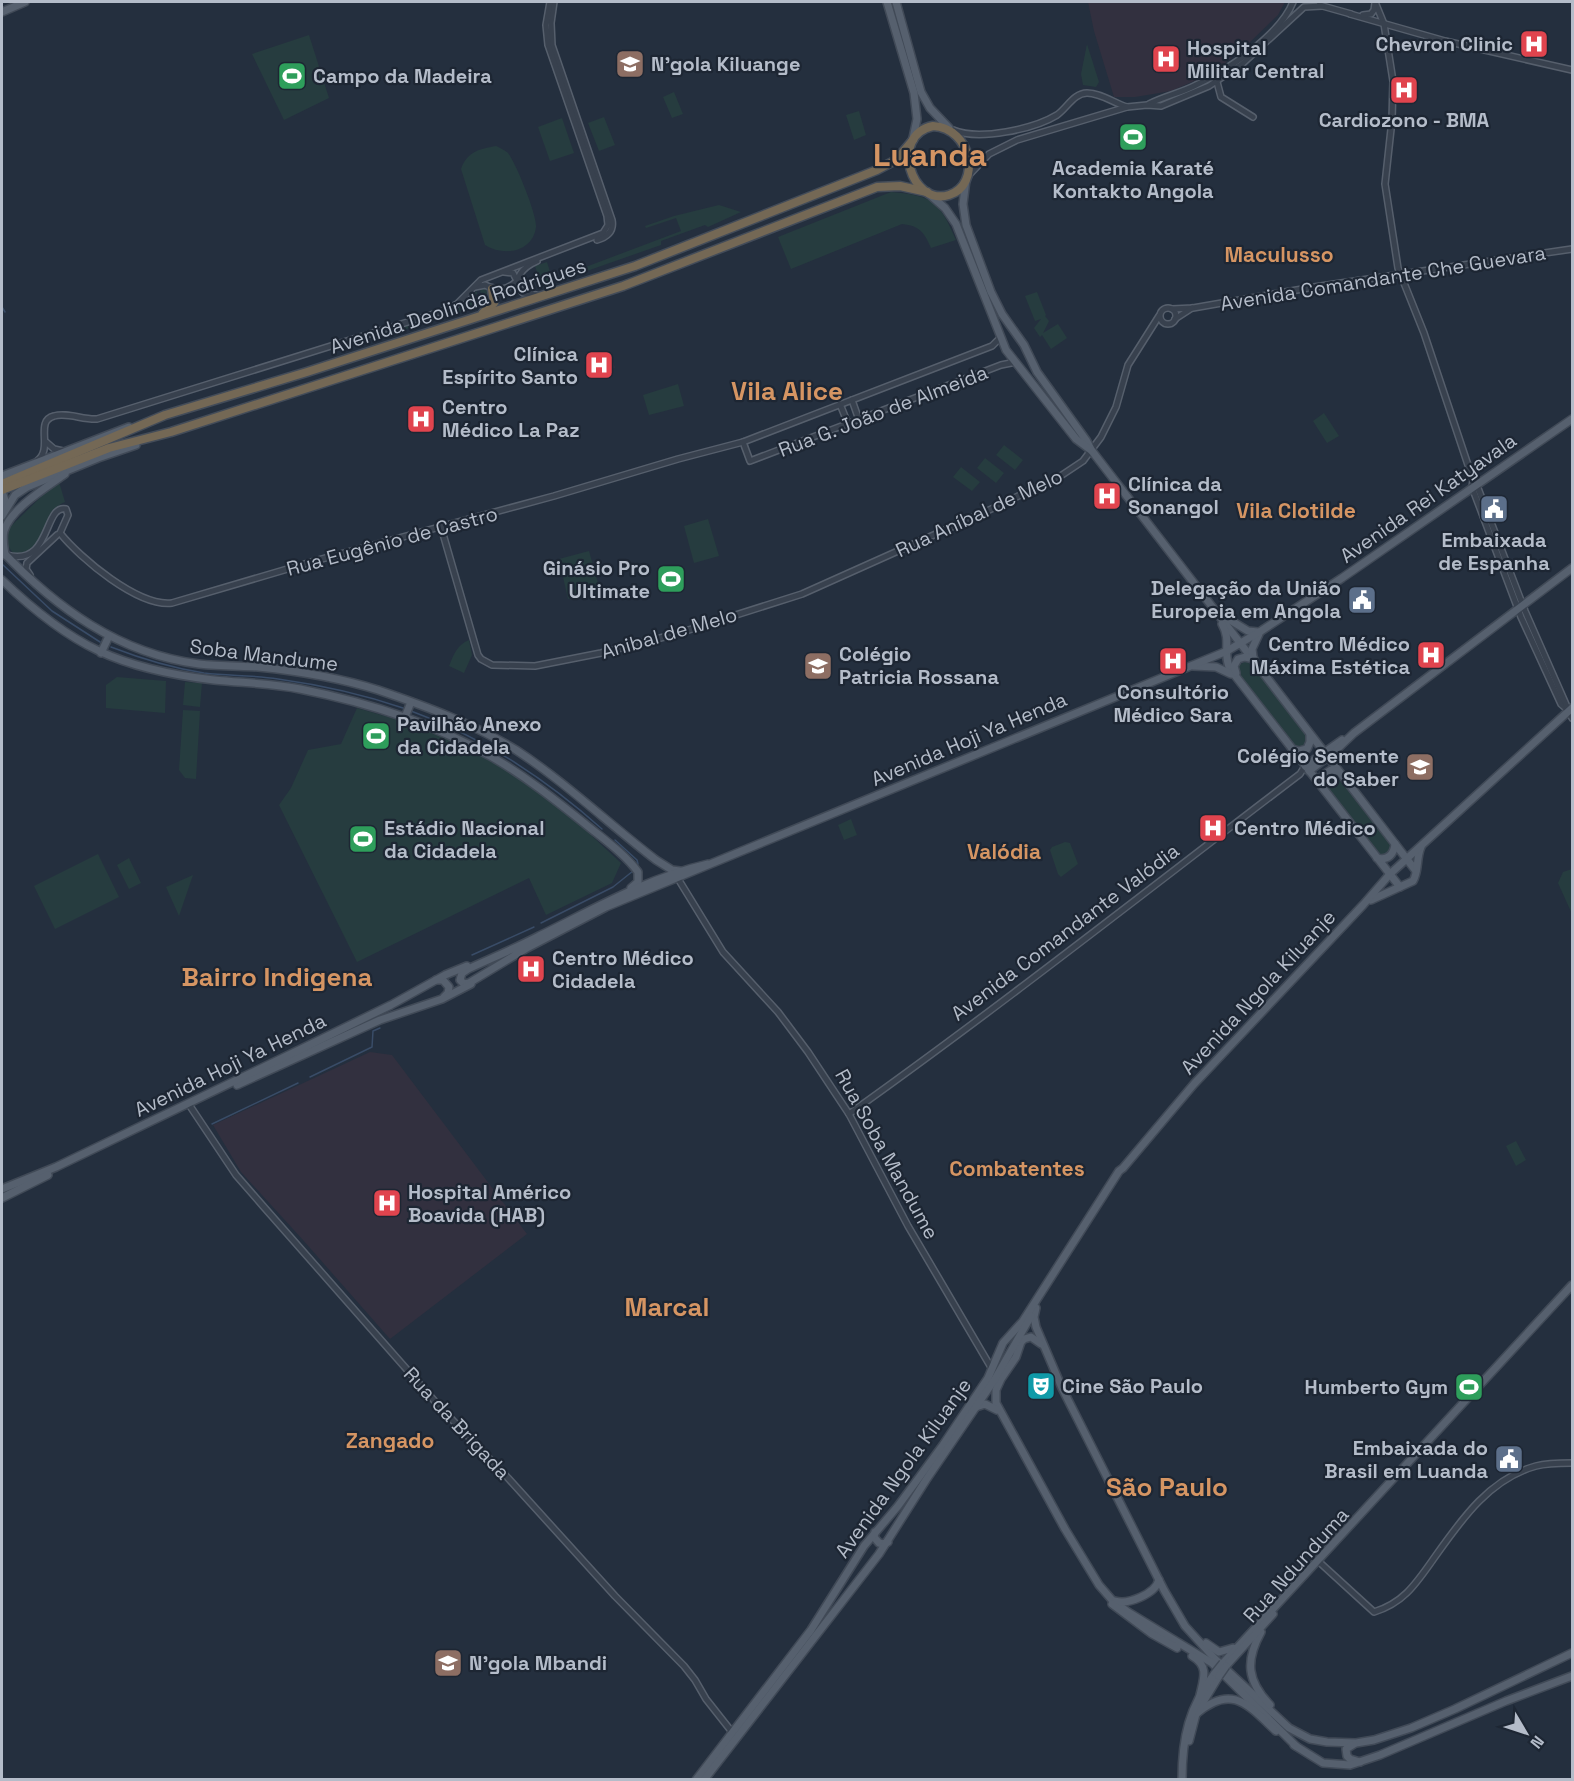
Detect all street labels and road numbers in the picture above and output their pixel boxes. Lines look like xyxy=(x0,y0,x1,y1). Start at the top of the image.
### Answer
street label: Avenida Comandante Che Guevara xyxy=(1218,239,1548,317)
street label: Avenida Deolinda Rodrigues xyxy=(327,252,589,360)
street label: Rua G. João de Almeida xyxy=(775,359,991,463)
street label: Avenida Rei Katyavala xyxy=(1335,427,1521,569)
street label: Rua Aníbal de Melo xyxy=(891,463,1067,563)
street label: Rua Eugênio de Castro xyxy=(284,500,500,582)
street label: Anibal de Melo xyxy=(598,601,740,665)
street label: Soba Mandume xyxy=(188,633,340,677)
street label: Avenida Hoji Ya Henda xyxy=(867,686,1071,792)
street label: Avenida Comandante Valódia xyxy=(946,838,1184,1026)
street label: Avenida Ngola Kiluanje xyxy=(1175,904,1341,1080)
street label: Avenida Hoji Ya Henda xyxy=(130,1007,330,1123)
street label: Rua Soba Mandume xyxy=(829,1064,945,1244)
street label: Rua da Brigada xyxy=(398,1361,516,1485)
street label: Avenida Ngola Kiluanje xyxy=(829,1373,977,1563)
street label: Rua Ndunduma xyxy=(1237,1502,1355,1628)

